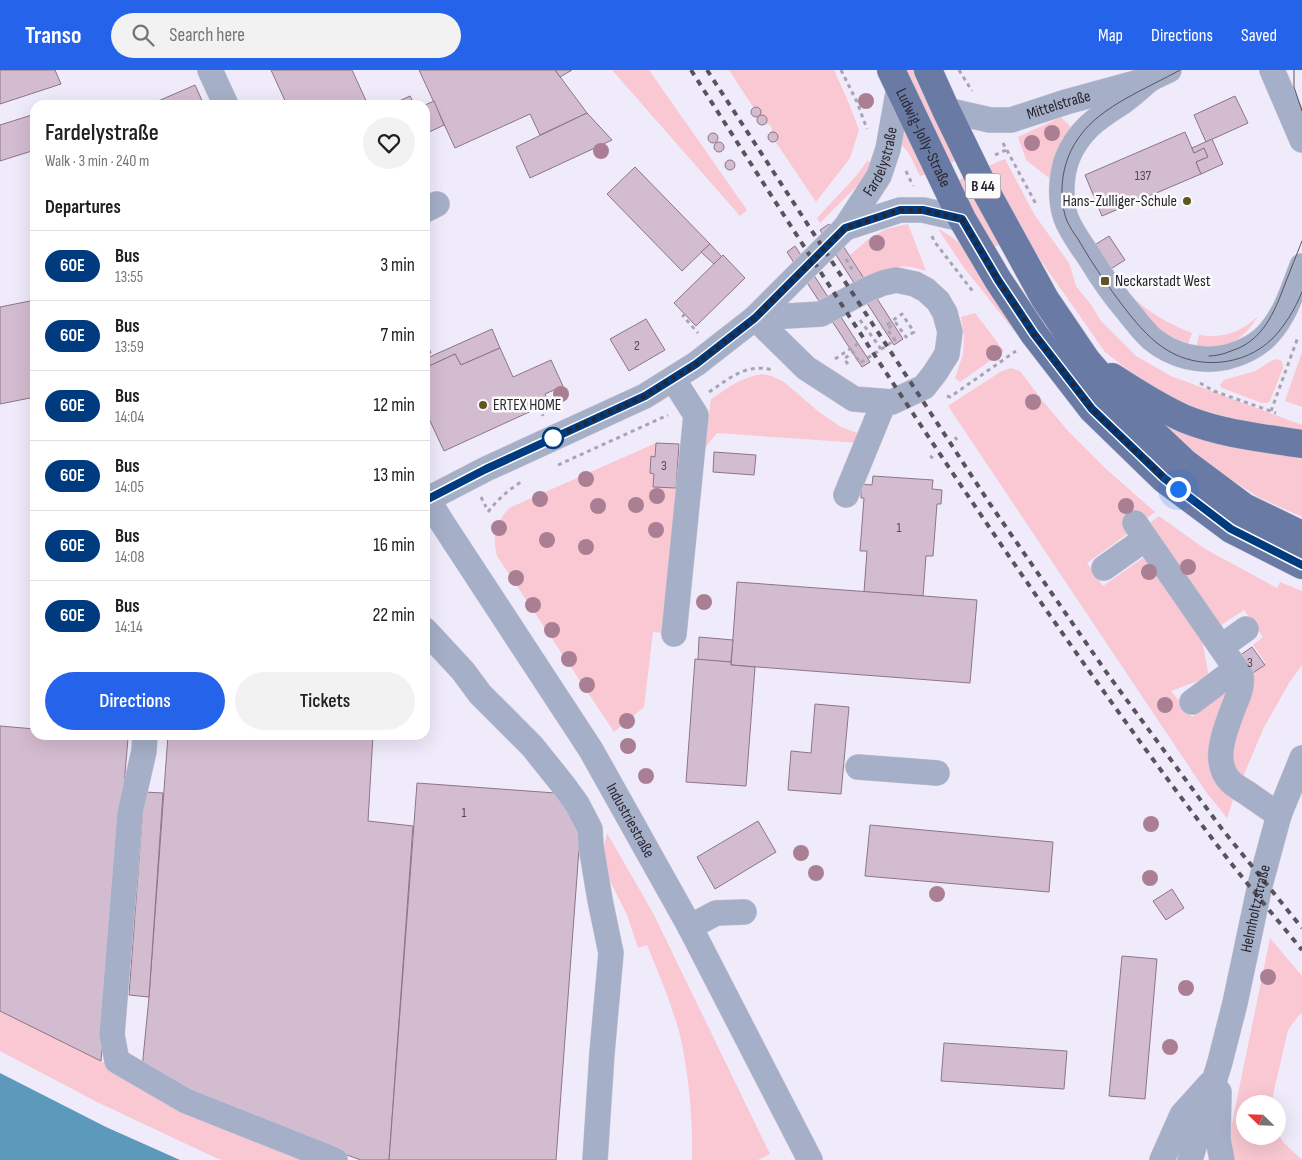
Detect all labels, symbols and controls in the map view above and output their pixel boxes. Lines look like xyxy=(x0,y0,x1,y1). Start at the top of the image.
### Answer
search box xyxy=(111,13,461,58)
text: Transo xyxy=(25,21,81,50)
icon: search xyxy=(129,21,157,49)
text: Search here xyxy=(169,24,245,47)
text: Map xyxy=(1098,25,1123,46)
text: Directions xyxy=(1151,25,1213,46)
text: Saved xyxy=(1241,25,1277,46)
street label: Ludwig-Jolly-Straße xyxy=(892,85,955,190)
street label: Mittelstraße xyxy=(1024,86,1093,124)
button: heart xyxy=(363,117,415,169)
text: Fardelystraße xyxy=(45,118,159,147)
street label: Fardelystraße xyxy=(859,125,901,200)
text: Walk · 3 min · 240 m xyxy=(45,152,149,171)
house number: 137 xyxy=(1135,167,1152,184)
road number: B 44 xyxy=(966,174,1000,198)
place label: Hans-Zulliger-Schule xyxy=(1063,192,1177,211)
marker: Hans-Zulliger-Schule xyxy=(1181,195,1193,207)
text: Departures xyxy=(45,196,121,219)
text: Bus xyxy=(115,245,140,268)
text: 3 min xyxy=(380,254,415,277)
text: 60E xyxy=(60,255,85,276)
text: 13:55 xyxy=(115,268,143,287)
place label: Neckarstadt West xyxy=(1115,272,1211,291)
marker: Neckarstadt West xyxy=(1099,275,1111,287)
text: Bus xyxy=(115,315,140,338)
text: 7 min xyxy=(381,324,415,347)
text: 60E xyxy=(60,325,85,346)
house number: 2 xyxy=(634,337,640,354)
text: 13:59 xyxy=(115,338,144,357)
text: Bus xyxy=(115,385,140,408)
text: 12 min xyxy=(373,394,415,417)
text: 60E xyxy=(60,395,85,416)
place label: ERTEX HOME xyxy=(493,396,561,415)
marker: ERTEX HOME xyxy=(477,399,489,411)
text: 14:04 xyxy=(115,408,144,427)
unlabelled marker xyxy=(542,427,564,449)
text: Bus xyxy=(115,455,140,478)
house number: 3 xyxy=(661,457,667,474)
text: 13 min xyxy=(374,464,415,487)
text: 60E xyxy=(60,465,85,486)
your location xyxy=(1166,477,1191,502)
text: 14:05 xyxy=(115,478,144,497)
house number: 1 xyxy=(897,519,902,536)
text: Bus xyxy=(115,525,140,548)
text: 16 min xyxy=(373,534,415,557)
text: 60E xyxy=(60,535,85,556)
text: 14:08 xyxy=(115,548,144,567)
text: Bus xyxy=(115,595,140,618)
text: 22 min xyxy=(372,604,415,627)
text: 60E xyxy=(60,605,85,626)
text: 14:14 xyxy=(115,618,143,637)
house number: 3 xyxy=(1247,654,1253,671)
button: Directions xyxy=(45,672,225,730)
button: Tickets xyxy=(235,672,415,730)
street label: Industriestraße xyxy=(602,780,659,861)
house number: 1 xyxy=(462,804,467,821)
street label: Helmholtzstraße xyxy=(1236,863,1275,954)
north arrow xyxy=(1236,1095,1286,1145)
map controls xyxy=(1236,1095,1286,1145)

